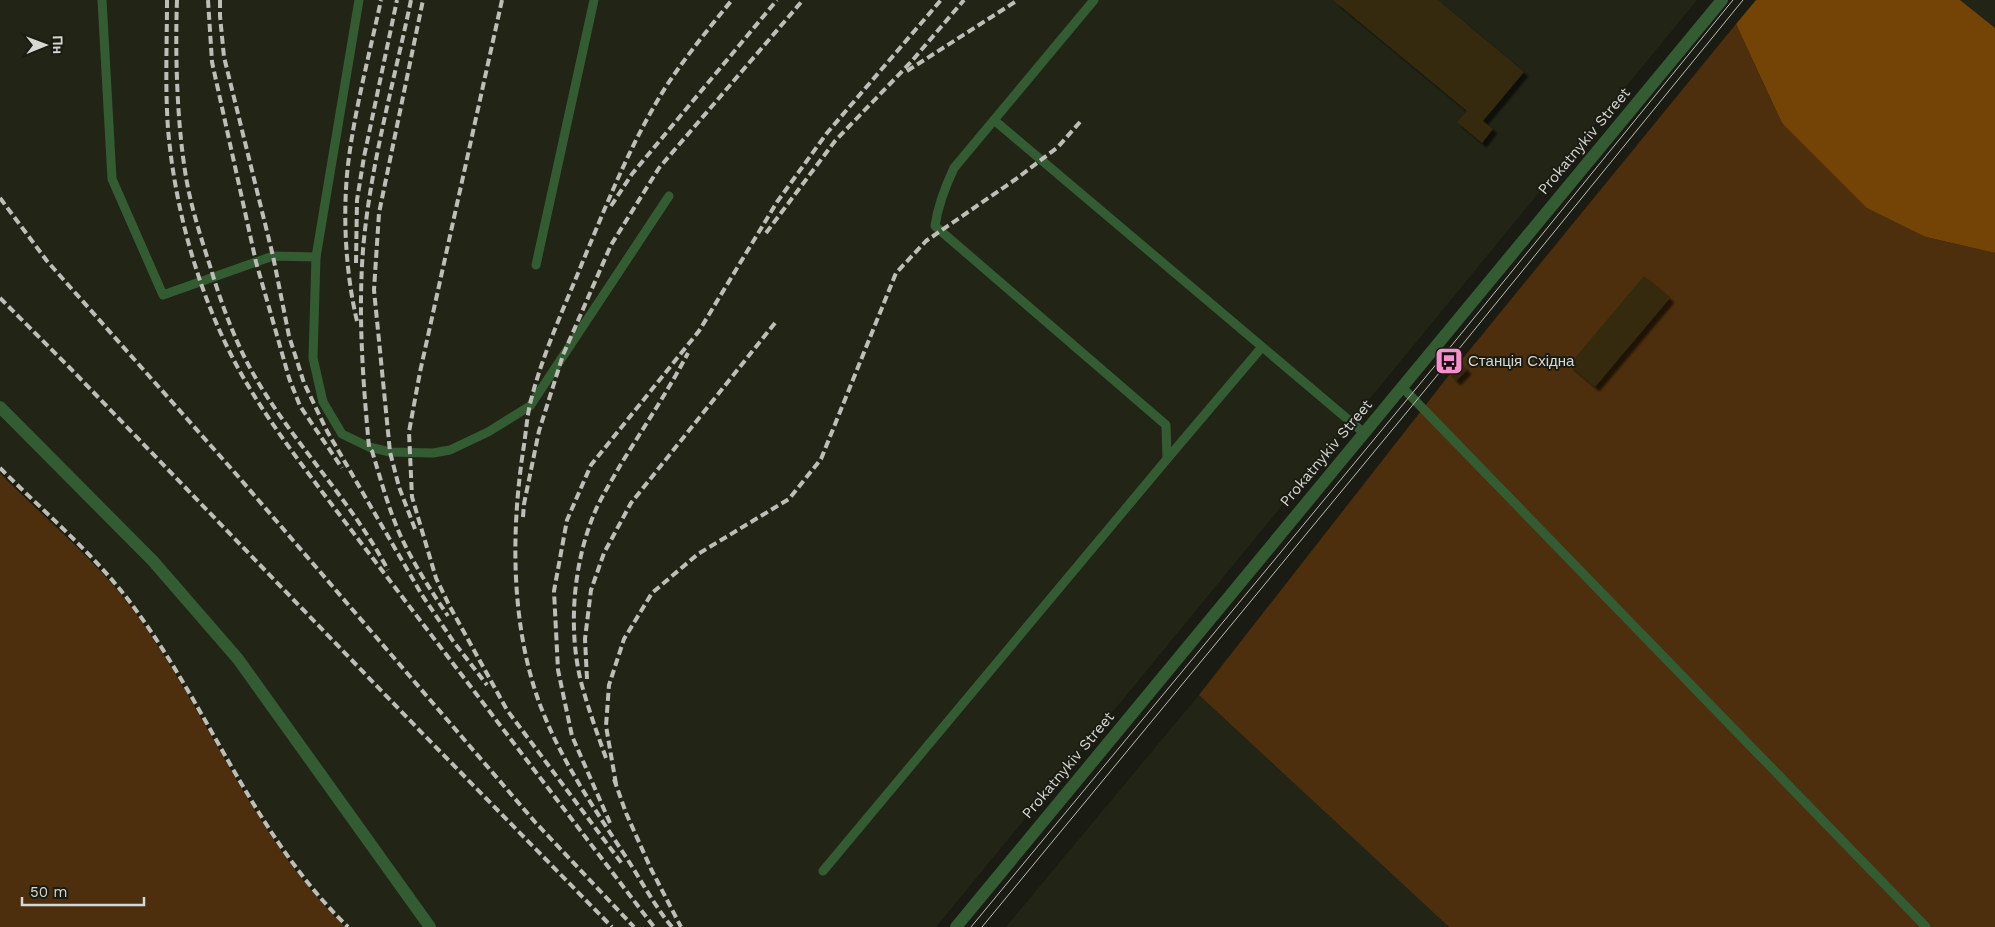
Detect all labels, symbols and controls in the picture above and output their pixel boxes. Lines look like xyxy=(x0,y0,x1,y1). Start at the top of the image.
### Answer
north arrow xyxy=(20,20,70,70)
text: Пн xyxy=(50,35,66,54)
street label: Prokatnykiv Street xyxy=(1534,83,1634,198)
bus stop icon: Станція Східна xyxy=(1434,346,1464,376)
place label: Станція Східна xyxy=(1468,352,1575,370)
street label: Prokatnykiv Street xyxy=(1276,395,1376,510)
street label: Prokatnykiv Street xyxy=(1018,707,1118,822)
scale bar xyxy=(22,874,145,906)
text: 50 m xyxy=(30,883,67,901)

